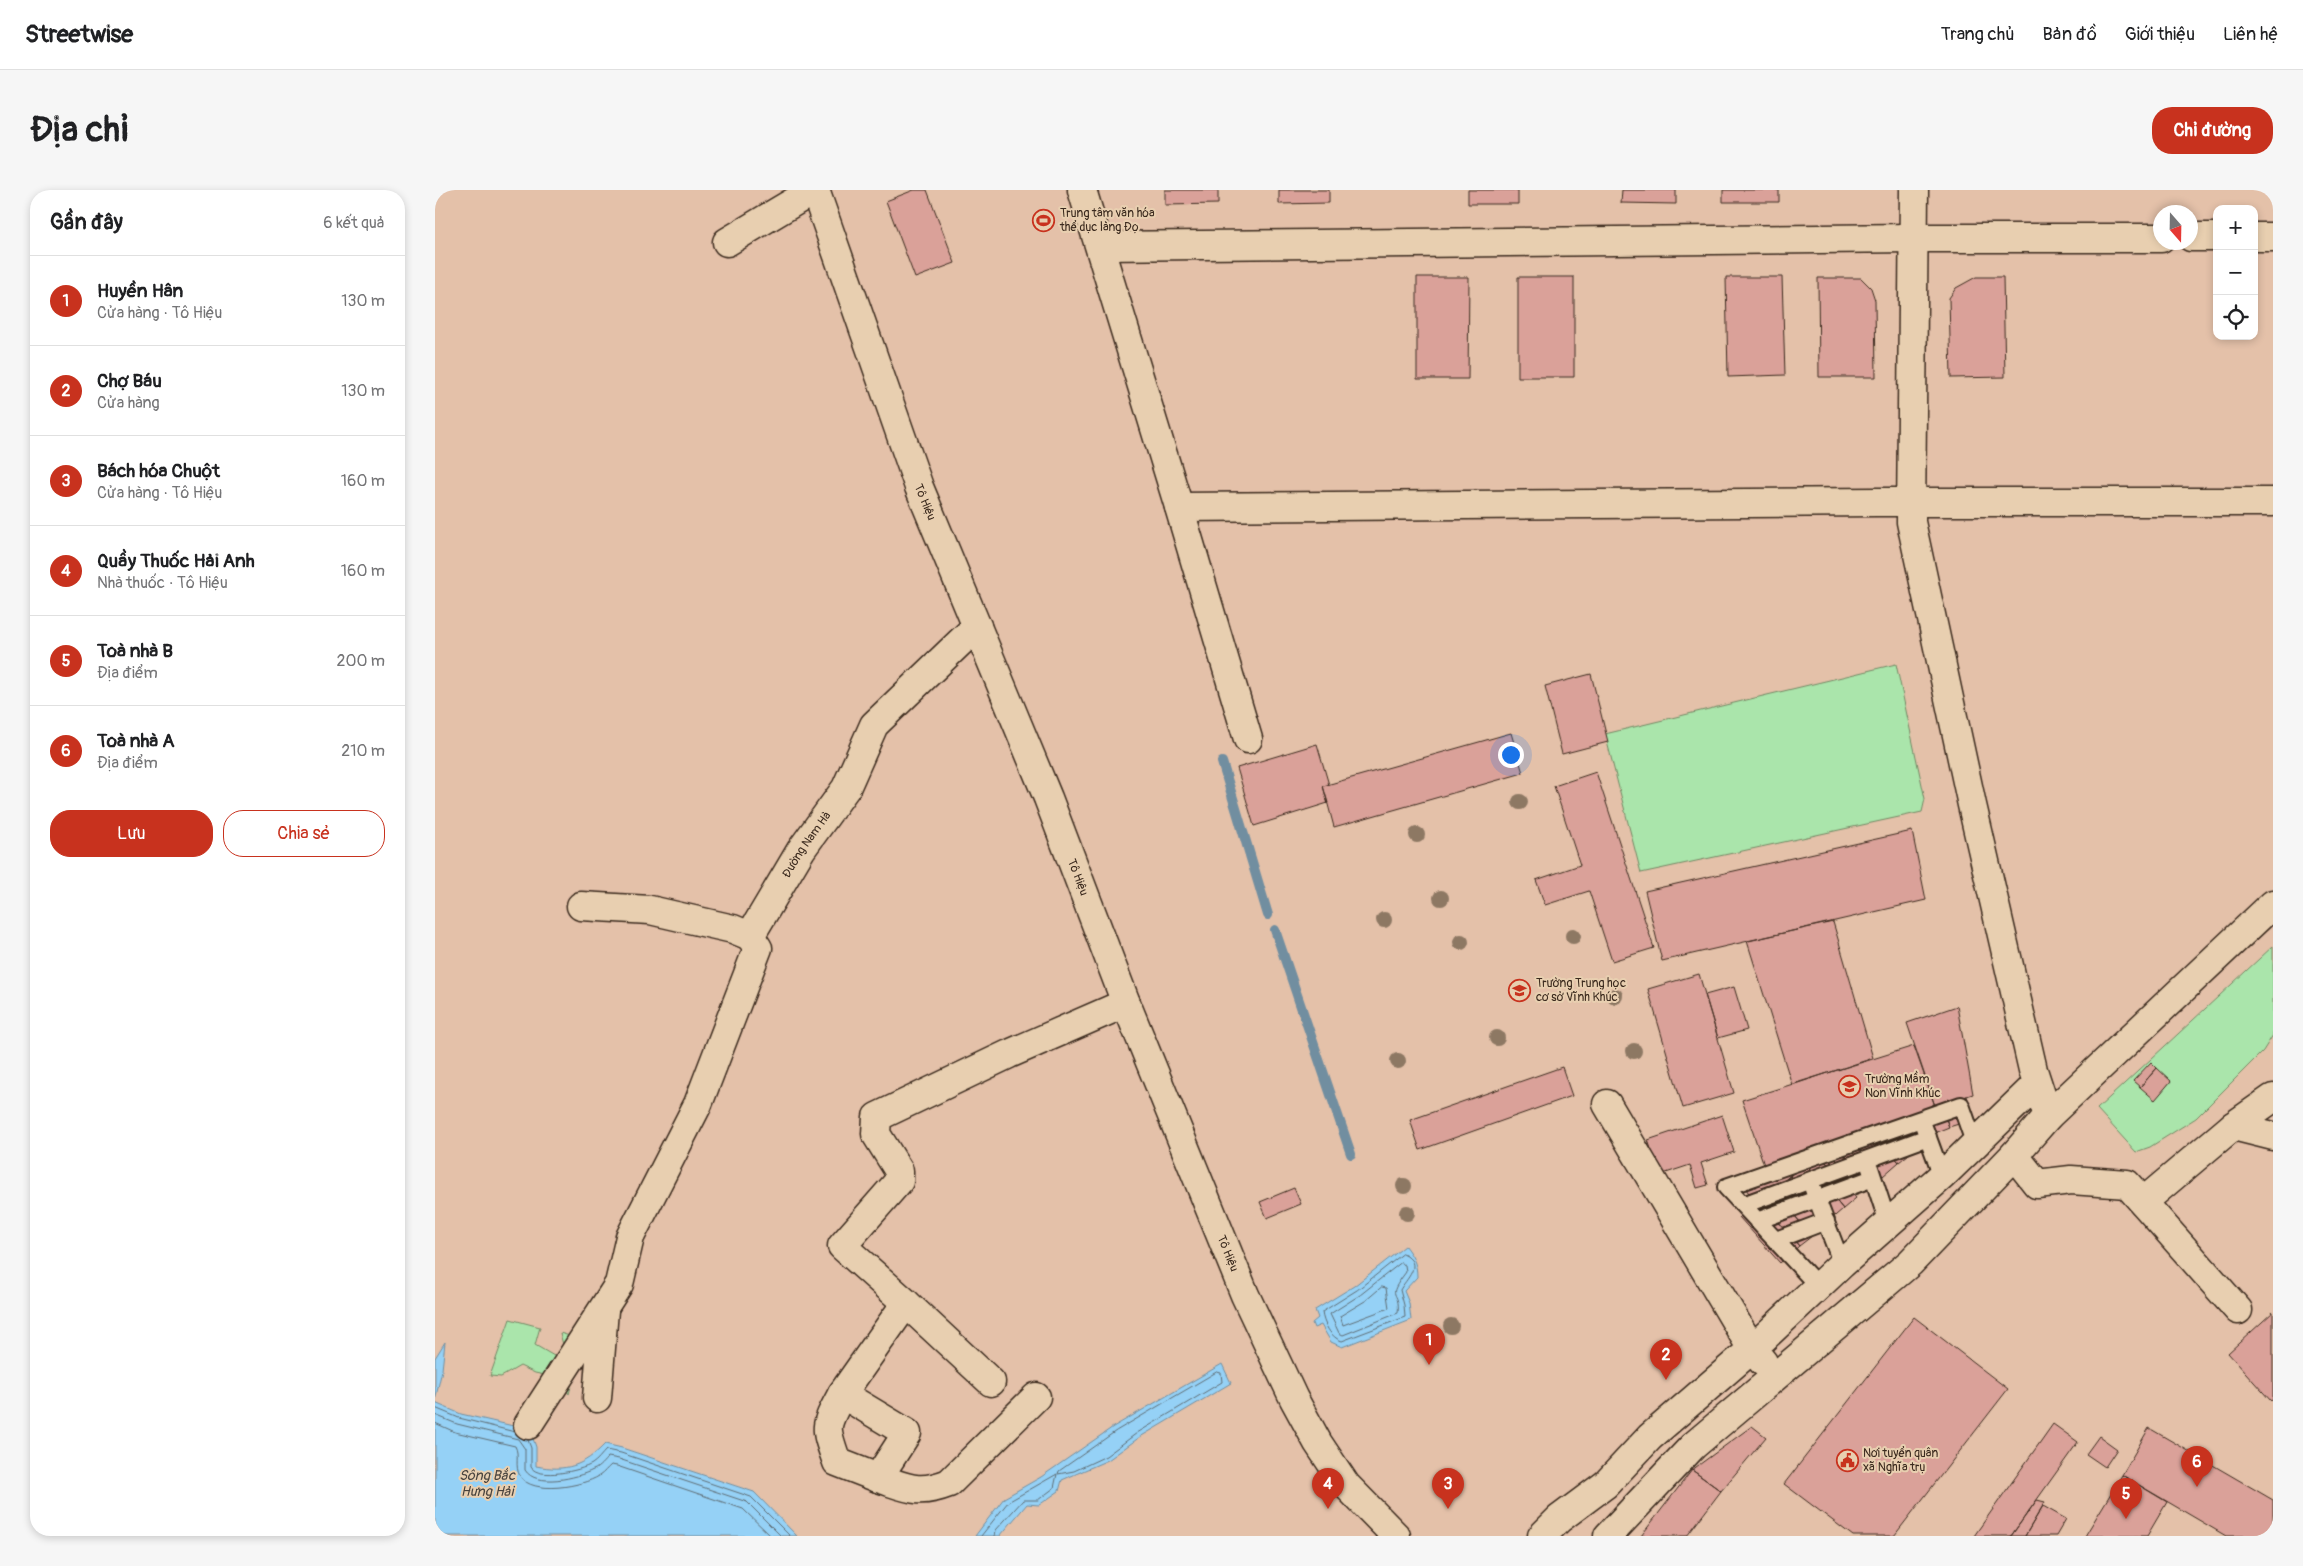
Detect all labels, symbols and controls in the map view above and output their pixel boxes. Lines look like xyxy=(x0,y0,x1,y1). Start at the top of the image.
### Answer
text: Streetwise xyxy=(25,20,133,49)
text: Trang chủ xyxy=(1941,23,2015,46)
text: Bản đồ xyxy=(2043,23,2097,46)
text: Giới thiệu xyxy=(2125,23,2195,46)
text: Liên hệ xyxy=(2223,23,2278,46)
button: Chỉ đường xyxy=(2152,107,2273,154)
text: Địa chỉ xyxy=(30,108,129,152)
north arrow xyxy=(2153,205,2198,250)
map controls xyxy=(2213,205,2258,340)
button: + xyxy=(2213,205,2258,250)
place label: Trung tâm văn hóa thể dục làng Đọ xyxy=(1059,206,1155,235)
sports icon: Trung tâm văn hóa thể dục làng Đọ xyxy=(1032,208,1056,232)
text: Gần đây xyxy=(50,209,123,236)
text: 6 kết quả xyxy=(323,213,385,233)
button: − xyxy=(2213,250,2258,295)
text: Huyền Hân xyxy=(97,279,183,303)
text: 1 xyxy=(63,291,69,311)
text: 130 m xyxy=(341,291,385,311)
button: locate xyxy=(2213,295,2258,340)
text: Cửa hàng · Tô Hiệu xyxy=(97,303,222,323)
text: Chợ Báu xyxy=(97,369,162,393)
text: 2 xyxy=(62,381,70,401)
text: 130 m xyxy=(341,381,385,401)
text: Cửa hàng xyxy=(97,393,160,413)
text: Bách hóa Chuột xyxy=(97,459,220,483)
text: 3 xyxy=(62,471,70,491)
text: 160 m xyxy=(341,471,385,491)
street label: Tô Hiệu xyxy=(911,482,939,523)
text: Cửa hàng · Tô Hiệu xyxy=(97,483,222,503)
text: Quầy Thuốc Hải Anh xyxy=(97,549,255,573)
text: 4 xyxy=(61,561,71,581)
text: 160 m xyxy=(341,561,385,581)
text: Nhà thuốc · Tô Hiệu xyxy=(97,573,228,593)
text: Toà nhà B xyxy=(97,639,173,663)
text: 5 xyxy=(62,651,70,671)
text: 200 m xyxy=(337,651,385,671)
text: Địa điểm xyxy=(97,663,158,683)
text: Toà nhà A xyxy=(97,729,175,753)
text: 6 xyxy=(61,741,71,761)
text: 210 m xyxy=(341,741,385,761)
your location xyxy=(1498,742,1524,768)
text: Địa điểm xyxy=(97,753,158,773)
street label: Đường Nam Hà xyxy=(779,808,834,880)
button: Lưu xyxy=(50,810,213,857)
button: Chia sẻ xyxy=(223,810,385,857)
street label: Tô Hiệu xyxy=(1064,857,1092,898)
place label: Trường Trung học cơ sở Vĩnh Khúc xyxy=(1536,976,1626,1005)
school or university icon: Trường Trung học cơ sở Vĩnh Khúc xyxy=(1508,978,1532,1002)
place label: Trường Mầm Non Vĩnh Khúc xyxy=(1865,1070,1941,1101)
school or university icon: Trường Mầm Non Vĩnh Khúc xyxy=(1837,1074,1861,1098)
street label: Tô Hiệu xyxy=(1214,1233,1242,1274)
pin: 1 xyxy=(1413,1324,1445,1365)
pin: 2 xyxy=(1650,1339,1682,1380)
place label: Nơi tuyển quân xã Nghĩa trụ xyxy=(1863,1446,1938,1475)
pin: 6 xyxy=(2181,1446,2213,1487)
public building icon: Nơi tuyển quân xã Nghĩa trụ xyxy=(1835,1448,1859,1472)
water label: Sông Bắc Hưng Hải xyxy=(459,1467,516,1500)
pin: 4 xyxy=(1312,1468,1344,1509)
pin: 3 xyxy=(1432,1468,1464,1509)
pin: 5 xyxy=(2110,1478,2142,1519)

